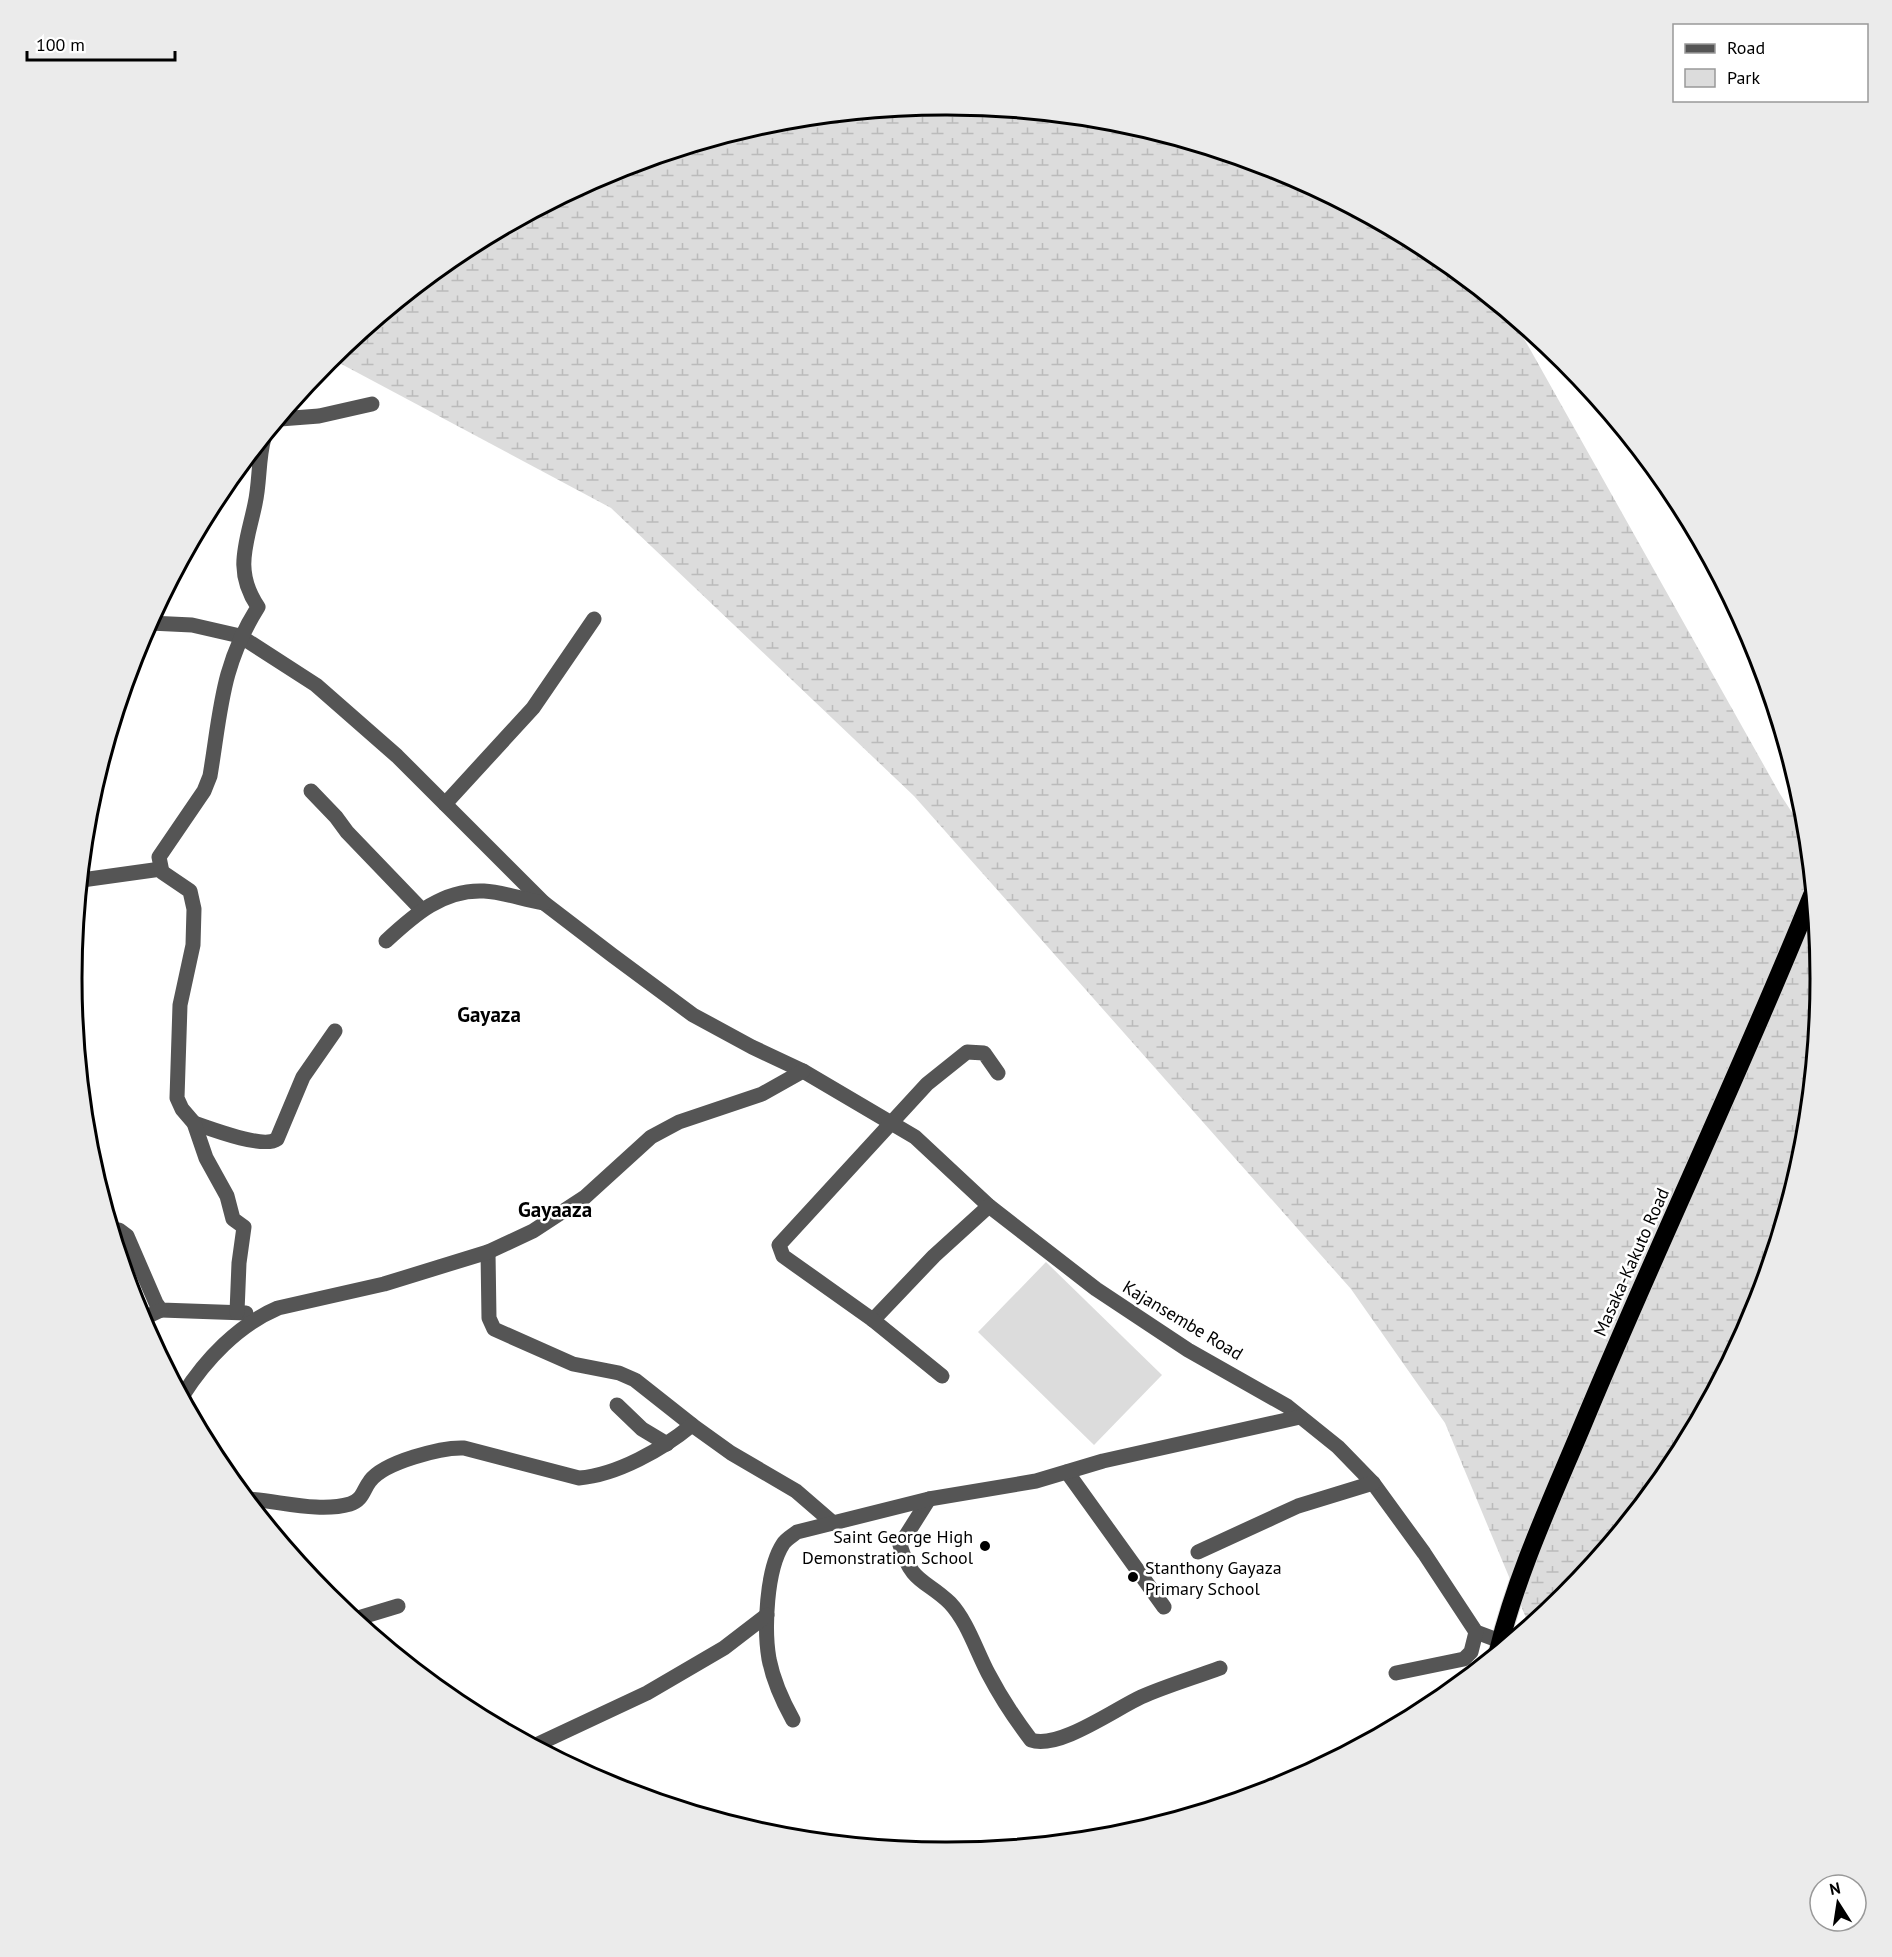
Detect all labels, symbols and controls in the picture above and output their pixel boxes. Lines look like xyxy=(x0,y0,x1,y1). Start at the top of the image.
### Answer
scale bar xyxy=(27,24,176,62)
legend xyxy=(1673,24,1868,102)
text: 100 m xyxy=(36,33,85,56)
text: Road xyxy=(1727,36,1765,59)
text: Park xyxy=(1727,66,1760,89)
district label: Gayaza xyxy=(457,1001,521,1028)
street label: Masaka-Kakuto Road xyxy=(1588,1184,1674,1340)
district label: Gayaaza xyxy=(518,1196,592,1223)
street label: Kajansembe Road xyxy=(1119,1275,1247,1365)
place label: Saint George High Demonstration School xyxy=(802,1525,974,1569)
marker: Saint George High Demonstration School xyxy=(978,1539,992,1553)
place label: Stanthony Gayaza Primary School xyxy=(1145,1556,1282,1600)
marker: Stanthony Gayaza Primary School xyxy=(1126,1570,1140,1584)
north arrow xyxy=(1808,1873,1868,1933)
text: N xyxy=(1828,1877,1842,1899)

